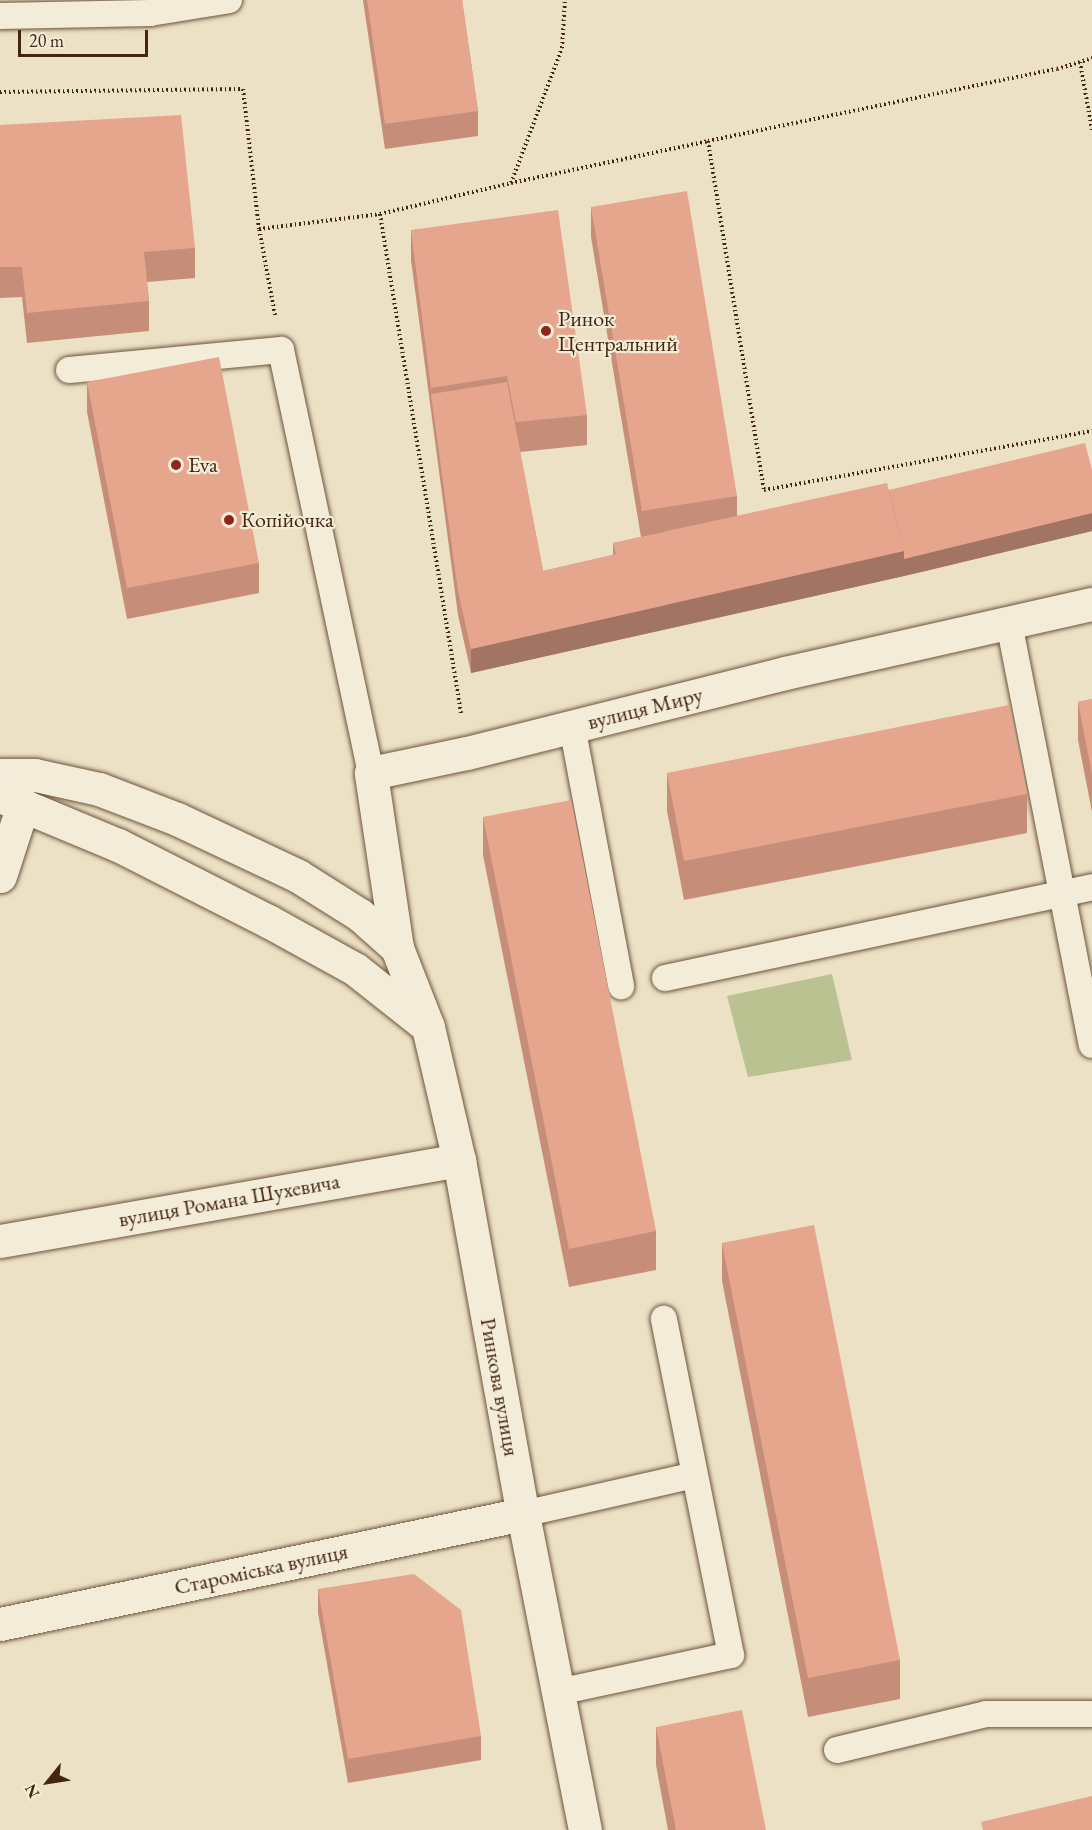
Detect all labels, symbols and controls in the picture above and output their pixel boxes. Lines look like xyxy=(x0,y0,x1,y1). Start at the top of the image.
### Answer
scale bar xyxy=(21,18,152,56)
text: 20 m xyxy=(29,29,64,52)
place label: Ринок Центральний xyxy=(558,305,678,356)
marker: Ринок Центральний xyxy=(539,324,553,338)
place label: Eva xyxy=(188,452,218,478)
marker: Eva xyxy=(169,458,183,472)
place label: Копійочка xyxy=(241,507,334,533)
marker: Копійочка xyxy=(222,513,236,527)
street label: вулиця Миру xyxy=(585,681,705,735)
street label: вулиця Романа Шухевича xyxy=(116,1168,342,1232)
street label: Ринкова вулиця xyxy=(475,1316,525,1458)
street label: Староміська вулиця xyxy=(172,1538,350,1600)
north arrow xyxy=(18,1752,78,1812)
text: N xyxy=(20,1780,44,1802)

